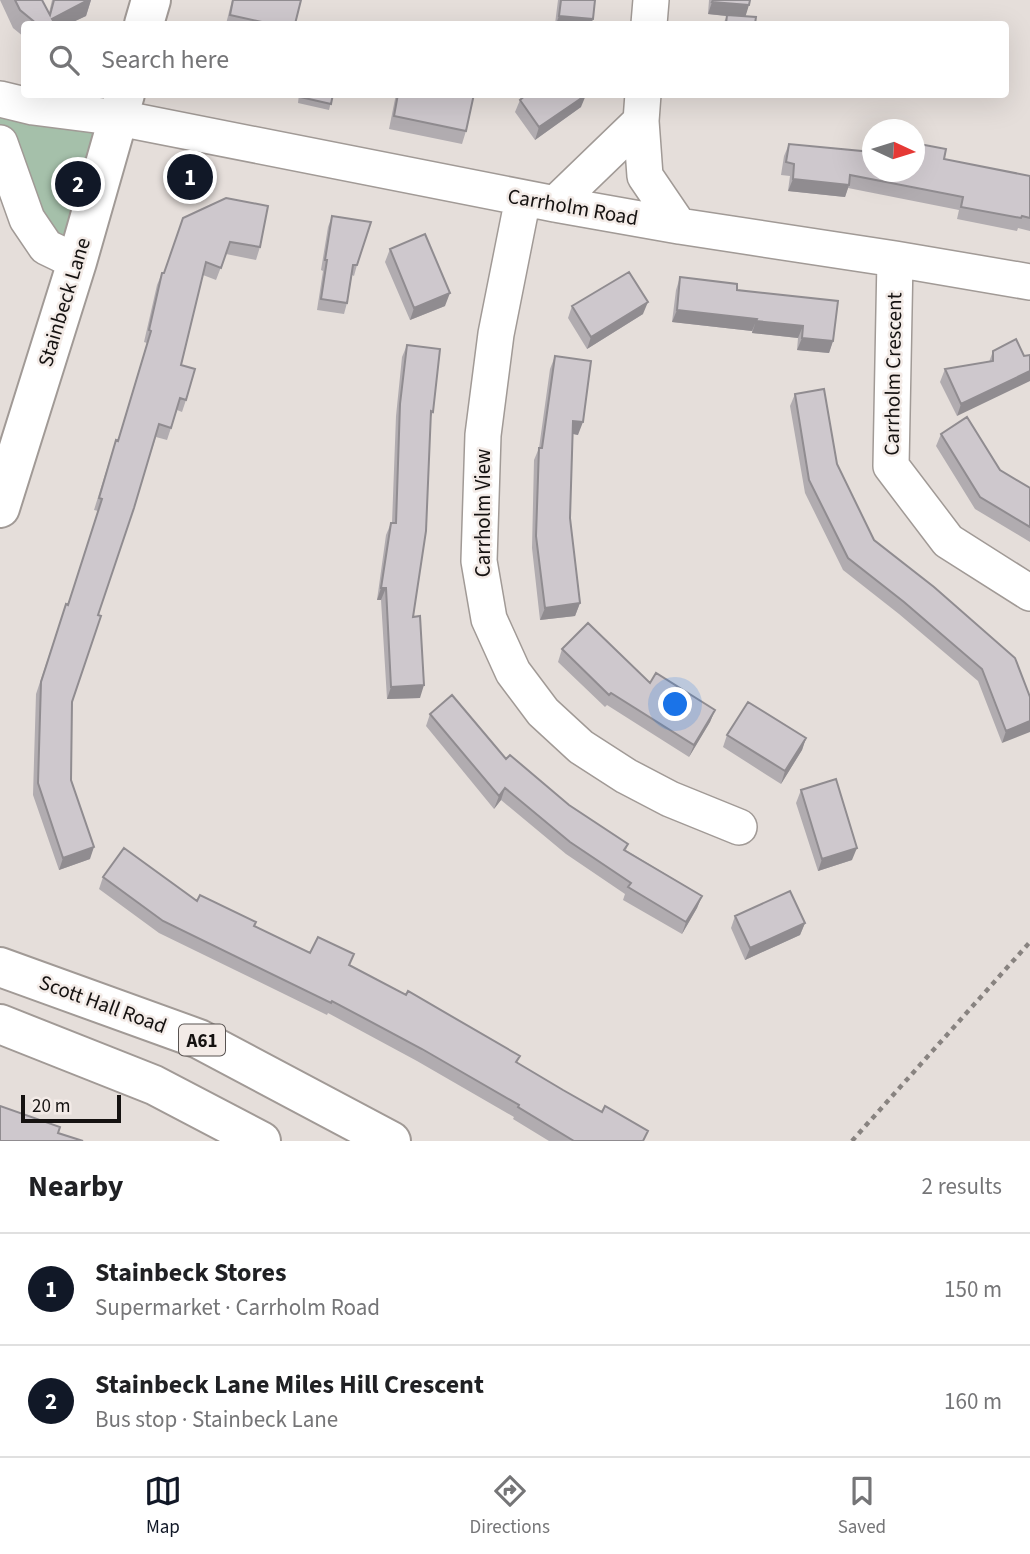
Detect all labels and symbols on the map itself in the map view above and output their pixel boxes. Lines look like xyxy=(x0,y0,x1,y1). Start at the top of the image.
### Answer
north arrow xyxy=(862,119,925,182)
pin: 1 xyxy=(167,151,213,203)
pin: 2 xyxy=(55,158,101,210)
street label: Carrholm Road xyxy=(505,181,641,233)
street label: Stainbeck Lane xyxy=(30,234,98,370)
street label: Carrholm Crescent xyxy=(877,292,909,456)
street label: Carrholm View xyxy=(468,449,498,577)
your location xyxy=(658,687,692,721)
street label: Scott Hall Road xyxy=(35,967,171,1041)
road number: A61 xyxy=(179,1024,225,1056)
scale bar xyxy=(21,1092,121,1124)

